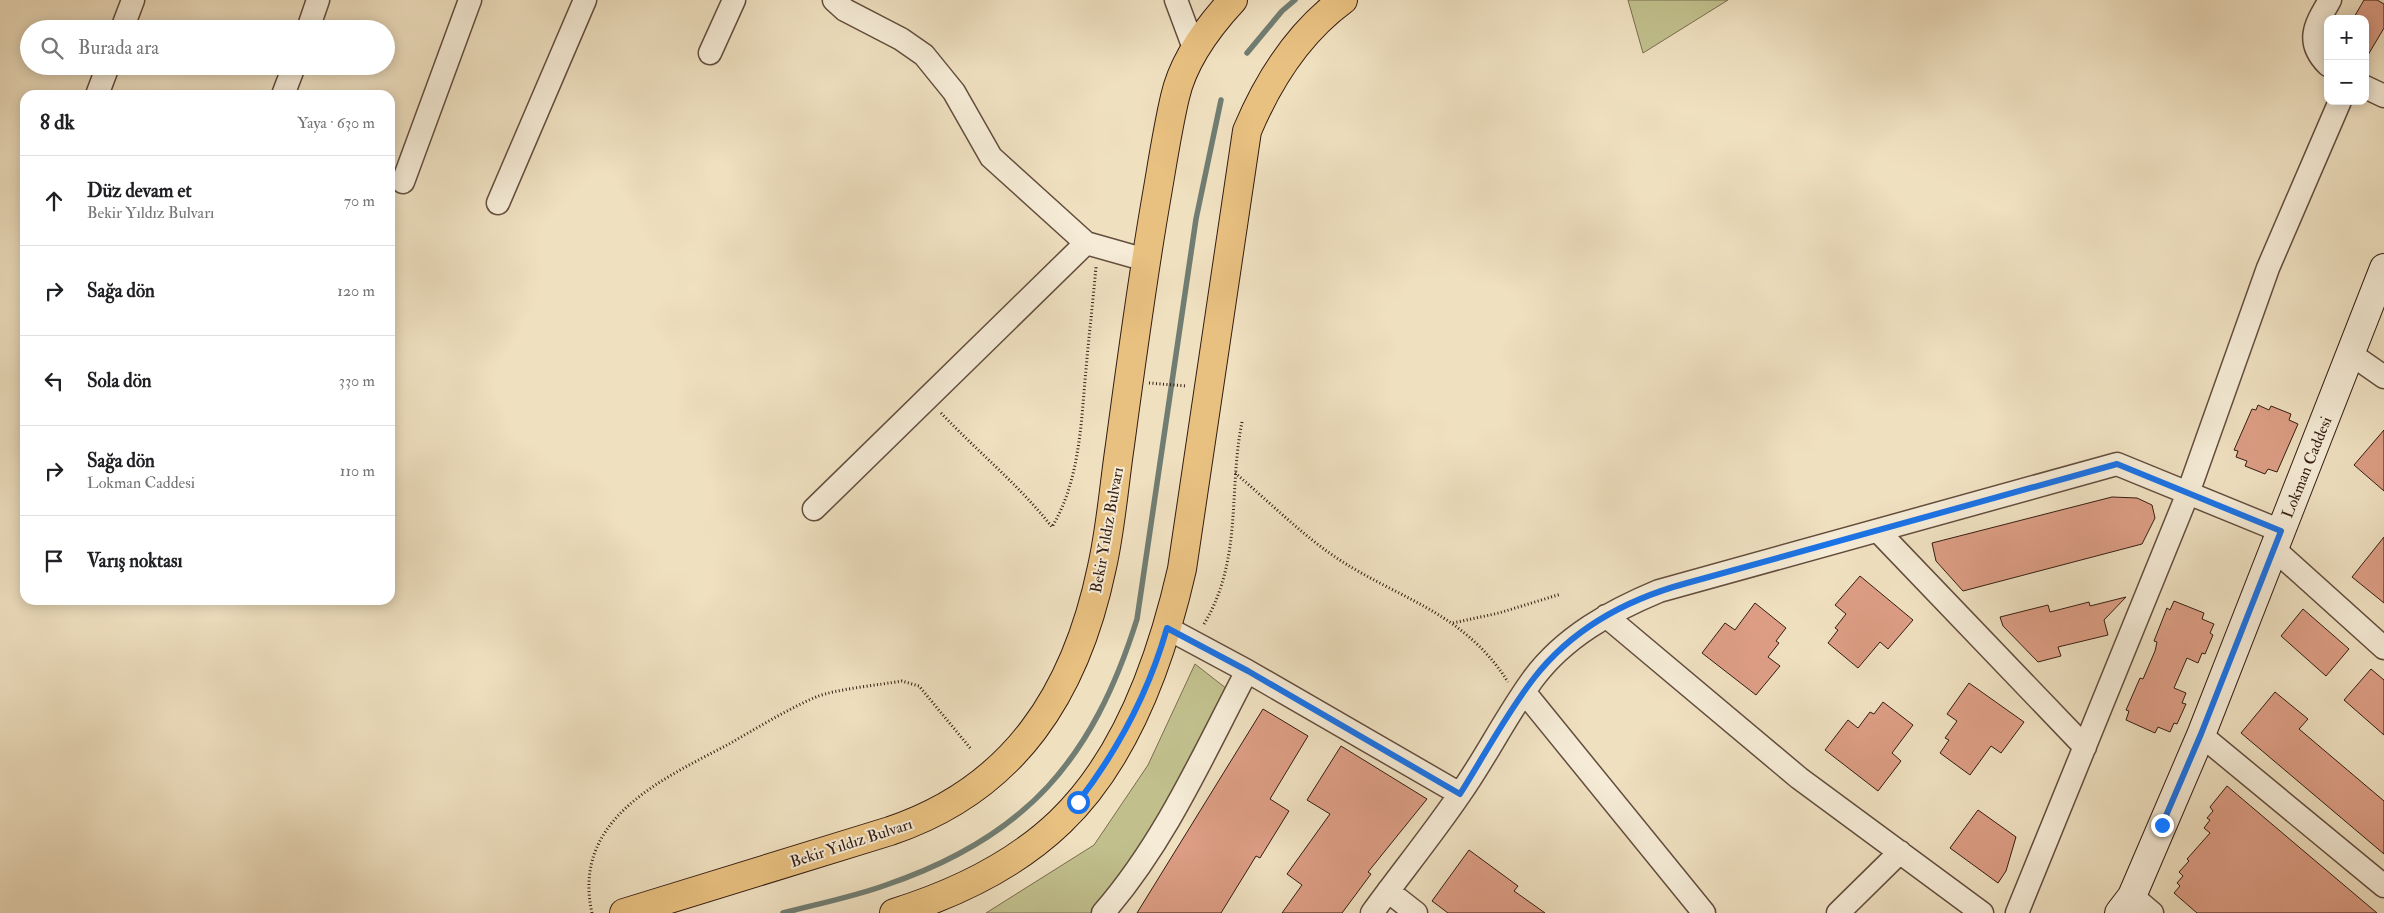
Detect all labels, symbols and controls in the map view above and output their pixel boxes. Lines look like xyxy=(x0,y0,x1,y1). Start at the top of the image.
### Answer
map controls xyxy=(2324,15,2369,105)
button: + xyxy=(2324,15,2369,60)
search box xyxy=(20,20,395,75)
icon: search xyxy=(38,34,66,62)
text: Burada ara xyxy=(78,36,159,60)
button: − xyxy=(2324,60,2369,105)
text: 8 dk xyxy=(40,109,75,136)
text: Yaya · 630 m xyxy=(297,113,375,133)
text: Düz devam et xyxy=(87,179,192,203)
icon: ahead xyxy=(40,187,68,215)
text: 70 m xyxy=(344,191,375,211)
text: Bekir Yıldız Bulvarı xyxy=(87,203,214,223)
icon: right xyxy=(40,277,68,305)
text: Sağa dön xyxy=(87,279,155,303)
text: 120 m xyxy=(337,281,375,301)
icon: left xyxy=(40,367,68,395)
text: Sola dön xyxy=(87,369,152,393)
text: 330 m xyxy=(339,371,375,391)
street label: Lokman Caddesi xyxy=(2277,414,2336,521)
text: Sağa dön xyxy=(87,449,155,473)
icon: right xyxy=(40,457,68,485)
text: 110 m xyxy=(340,461,375,481)
street label: Bekir Yıldız Bulvarı xyxy=(1086,466,1128,595)
text: Lokman Caddesi xyxy=(87,473,195,493)
icon: arrive xyxy=(40,547,68,575)
text: Varış noktası xyxy=(87,549,183,573)
route start xyxy=(1067,791,1090,814)
street label: Bekir Yıldız Bulvarı xyxy=(788,814,915,872)
route end xyxy=(2151,814,2174,837)

